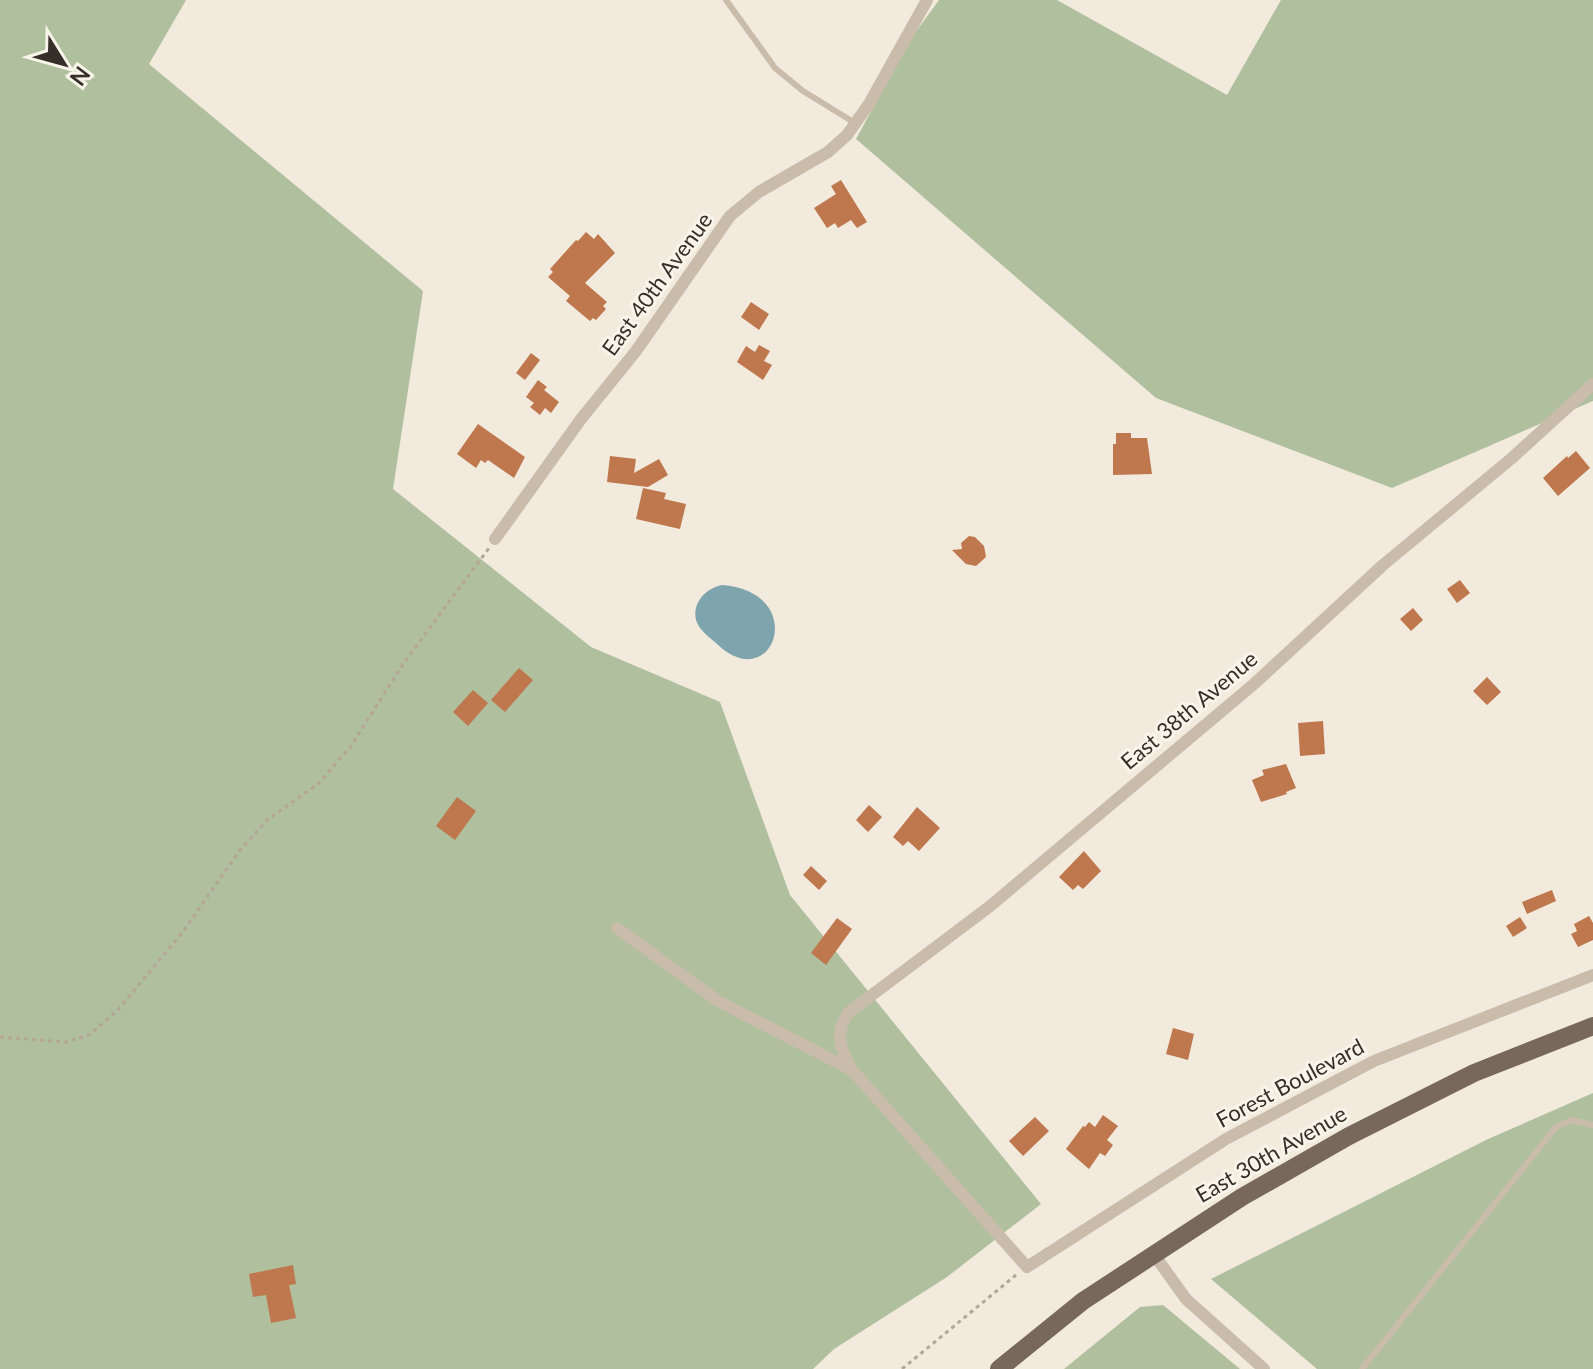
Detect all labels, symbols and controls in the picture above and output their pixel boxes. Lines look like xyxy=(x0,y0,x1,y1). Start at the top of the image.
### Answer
north arrow xyxy=(24,24,104,104)
text: N xyxy=(64,61,96,91)
street label: East 40th Avenue xyxy=(596,207,717,360)
street label: East 38th Avenue xyxy=(1115,645,1262,775)
street label: Forest Boulevard xyxy=(1211,1032,1368,1133)
street label: East 30th Avenue xyxy=(1190,1099,1351,1208)

